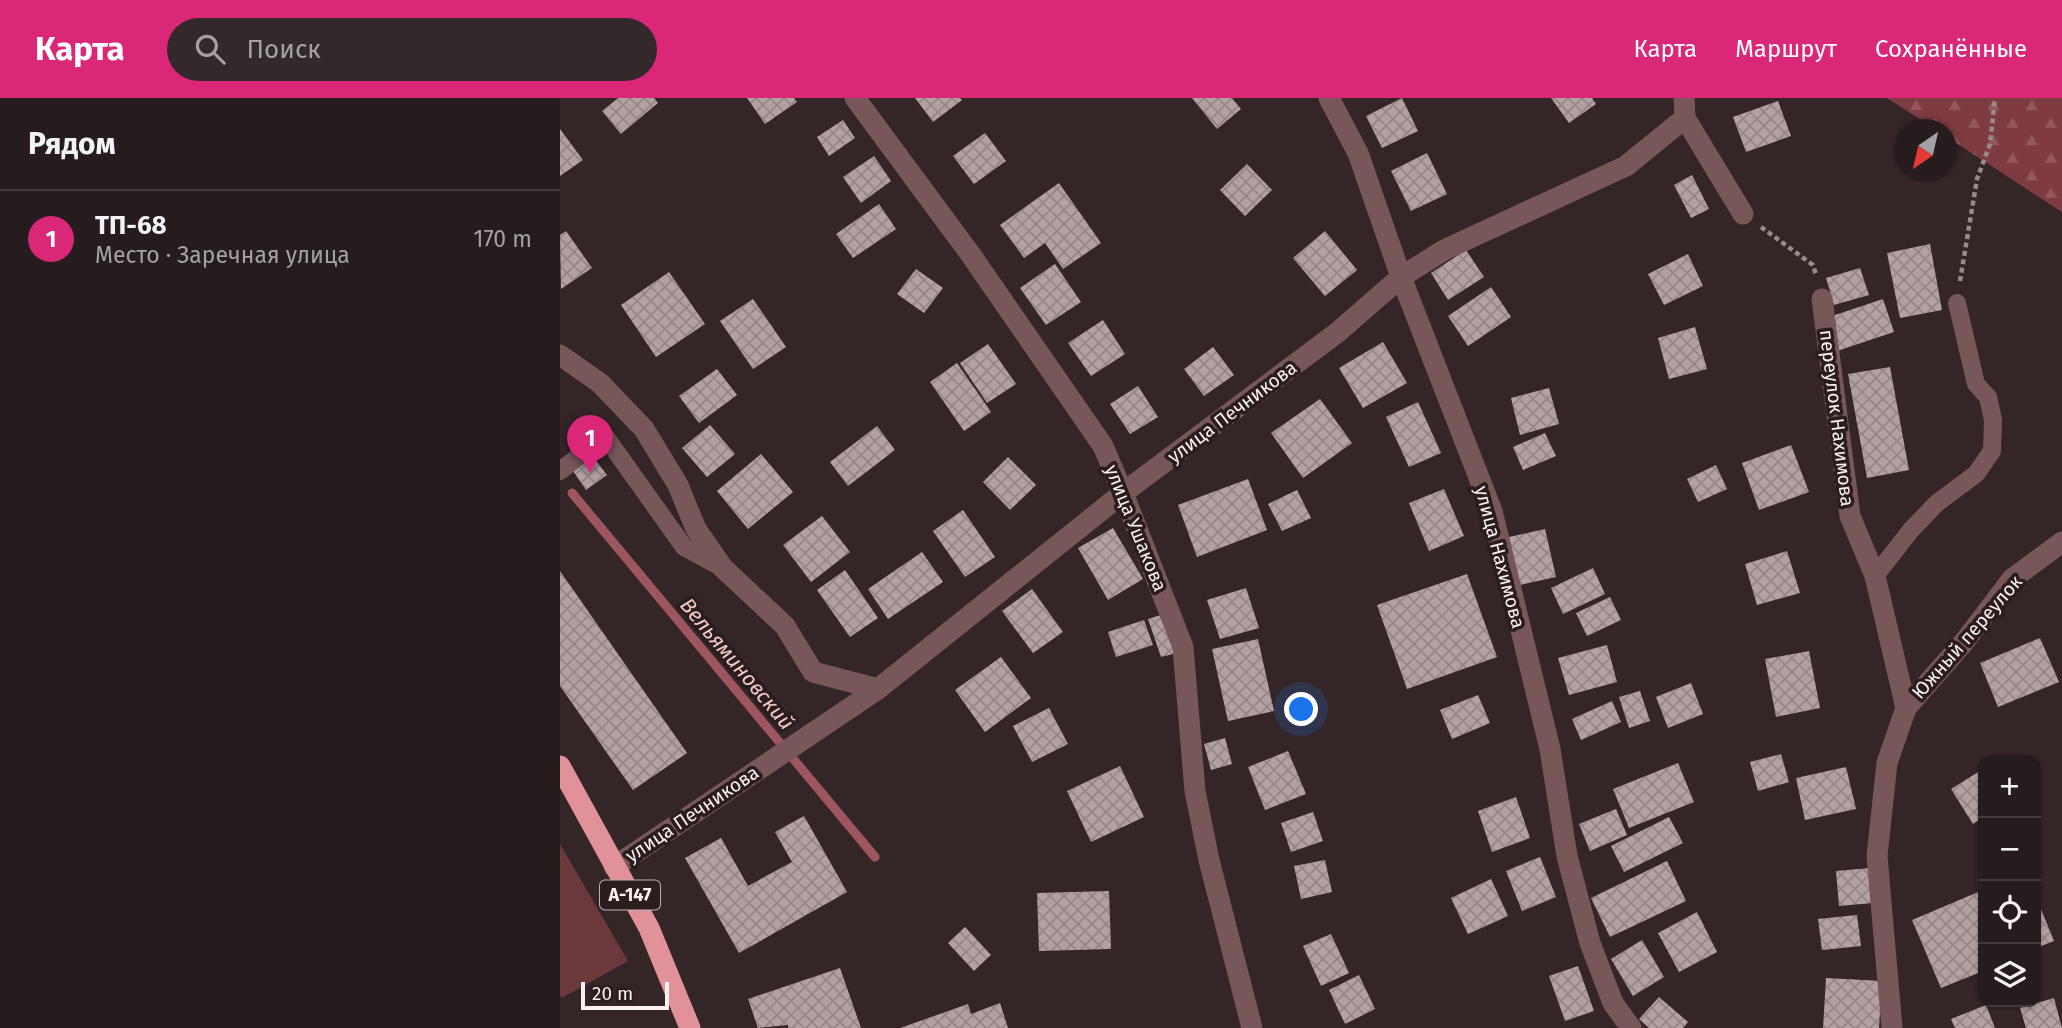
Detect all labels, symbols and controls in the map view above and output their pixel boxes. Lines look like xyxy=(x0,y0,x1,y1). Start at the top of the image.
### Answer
search box xyxy=(167,18,657,81)
text: Карта xyxy=(35,29,125,69)
icon: search xyxy=(191,30,229,68)
text: Поиск xyxy=(247,34,321,65)
text: Карта xyxy=(1634,35,1697,63)
text: Маршрут xyxy=(1735,35,1837,63)
text: Сохранённые xyxy=(1875,35,2027,63)
north arrow xyxy=(1894,119,1957,182)
text: Рядом xyxy=(28,126,116,162)
text: ТП-68 xyxy=(95,210,167,241)
text: 1 xyxy=(46,225,56,253)
text: 170 m xyxy=(473,225,532,253)
text: Место · Заречная улица xyxy=(95,241,350,269)
street label: переулок Нахимова xyxy=(1815,328,1859,508)
street label: улица Печникова xyxy=(1163,356,1301,468)
pin: 1 xyxy=(567,415,613,473)
street label: улица Ушакова xyxy=(1100,461,1172,595)
street label: улица Нахимова xyxy=(1470,483,1530,631)
street label: Южный переулок xyxy=(1907,570,2027,704)
water label: Вельяминовский xyxy=(674,593,800,735)
your location xyxy=(1284,692,1318,726)
map controls xyxy=(1978,755,2041,1007)
button: + xyxy=(1978,755,2041,818)
street label: улица Печникова xyxy=(621,761,763,867)
button: − xyxy=(1978,818,2041,881)
road number: А-147 xyxy=(600,880,660,910)
button: locate xyxy=(1978,881,2041,944)
button: layers xyxy=(1978,944,2041,1007)
scale bar xyxy=(581,979,668,1011)
text: 20 m xyxy=(592,982,633,1005)

